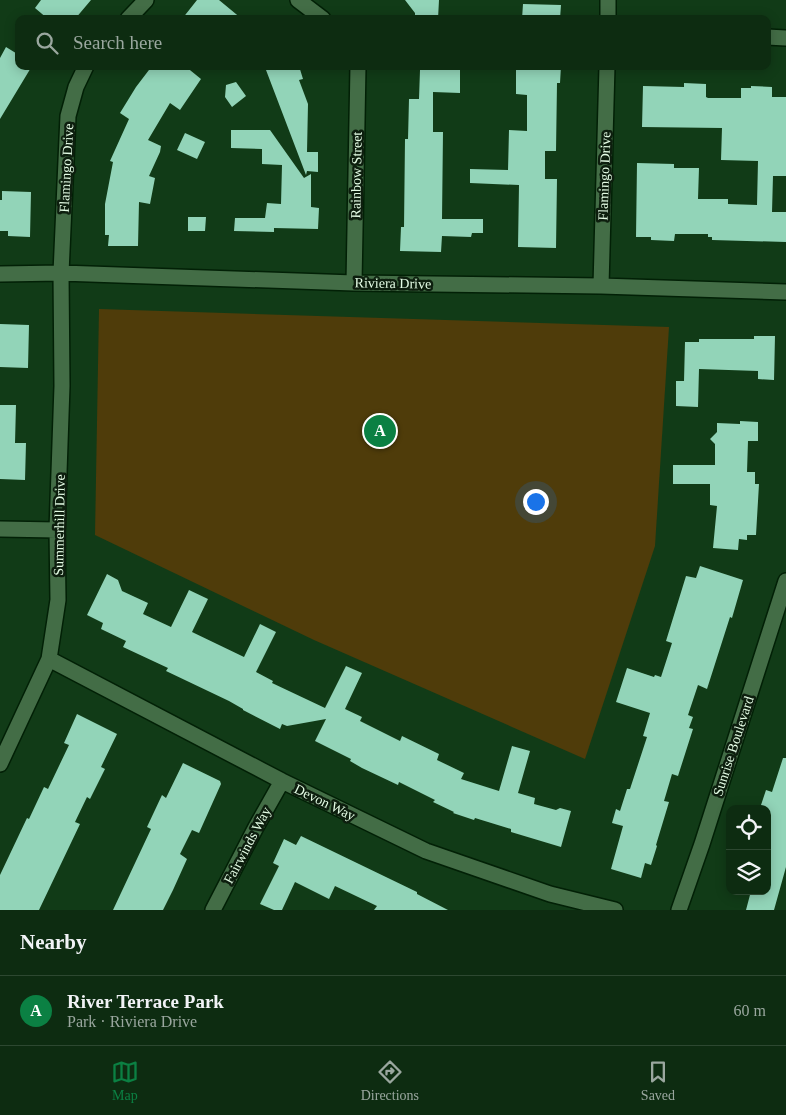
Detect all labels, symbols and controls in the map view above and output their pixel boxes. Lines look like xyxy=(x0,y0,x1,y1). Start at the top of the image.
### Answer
search box xyxy=(15,15,771,70)
icon: search xyxy=(33,29,61,57)
text: Search here xyxy=(73,32,162,53)
street label: Flamingo Drive xyxy=(57,123,76,213)
street label: Rainbow Street xyxy=(348,131,365,218)
street label: Flamingo Drive xyxy=(595,131,614,221)
street label: Riviera Drive xyxy=(355,275,431,292)
pin: A xyxy=(364,412,396,450)
street label: Summerhill Drive xyxy=(51,474,68,576)
your location xyxy=(523,489,549,515)
street label: Sunrise Boulevard xyxy=(710,694,757,798)
street label: Devon Way xyxy=(292,781,358,824)
street label: Fairwinds Way xyxy=(221,804,274,886)
map controls xyxy=(726,805,771,895)
button: locate xyxy=(726,805,771,850)
button: layers xyxy=(726,850,771,895)
text: Nearby xyxy=(20,930,87,954)
text: River Terrace Park xyxy=(67,991,224,1012)
text: A xyxy=(30,1002,42,1019)
text: 60 m xyxy=(734,1002,766,1019)
text: Park · Riviera Drive xyxy=(67,1013,197,1030)
tab: Map xyxy=(111,1058,139,1104)
tab: Directions xyxy=(361,1058,419,1104)
tab: Saved xyxy=(641,1058,675,1104)

